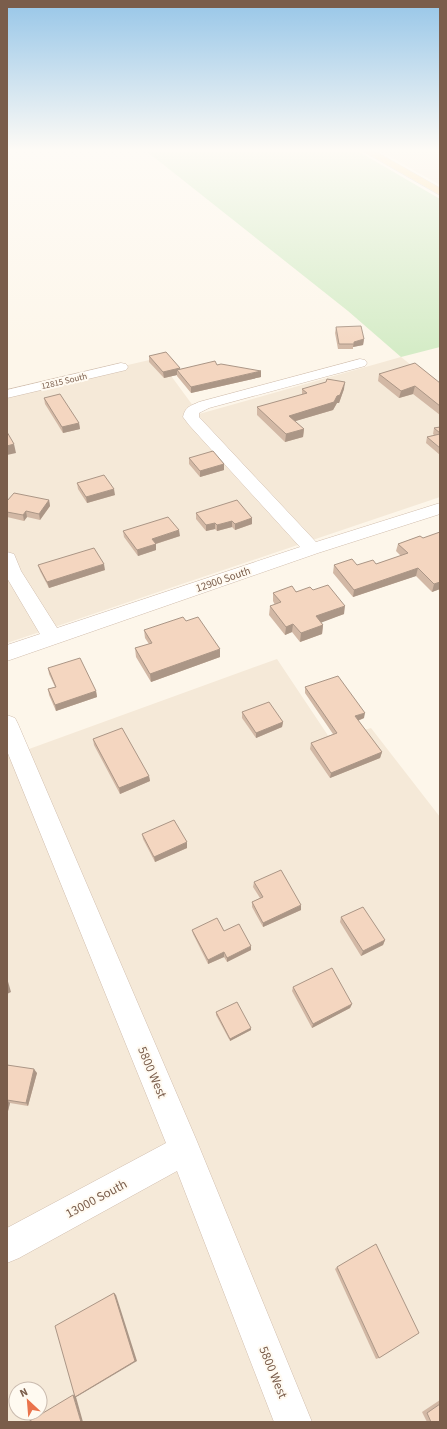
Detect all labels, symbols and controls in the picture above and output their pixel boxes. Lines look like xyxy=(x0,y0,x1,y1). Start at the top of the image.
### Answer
street label: 12815 South xyxy=(40,370,88,393)
street label: 12900 South xyxy=(194,563,253,596)
street label: 5800 West xyxy=(133,1044,171,1102)
street label: 13000 South xyxy=(62,1175,130,1223)
street label: 5800 West xyxy=(254,1344,292,1402)
north arrow xyxy=(8,1381,48,1421)
text: N xyxy=(17,1384,30,1401)

